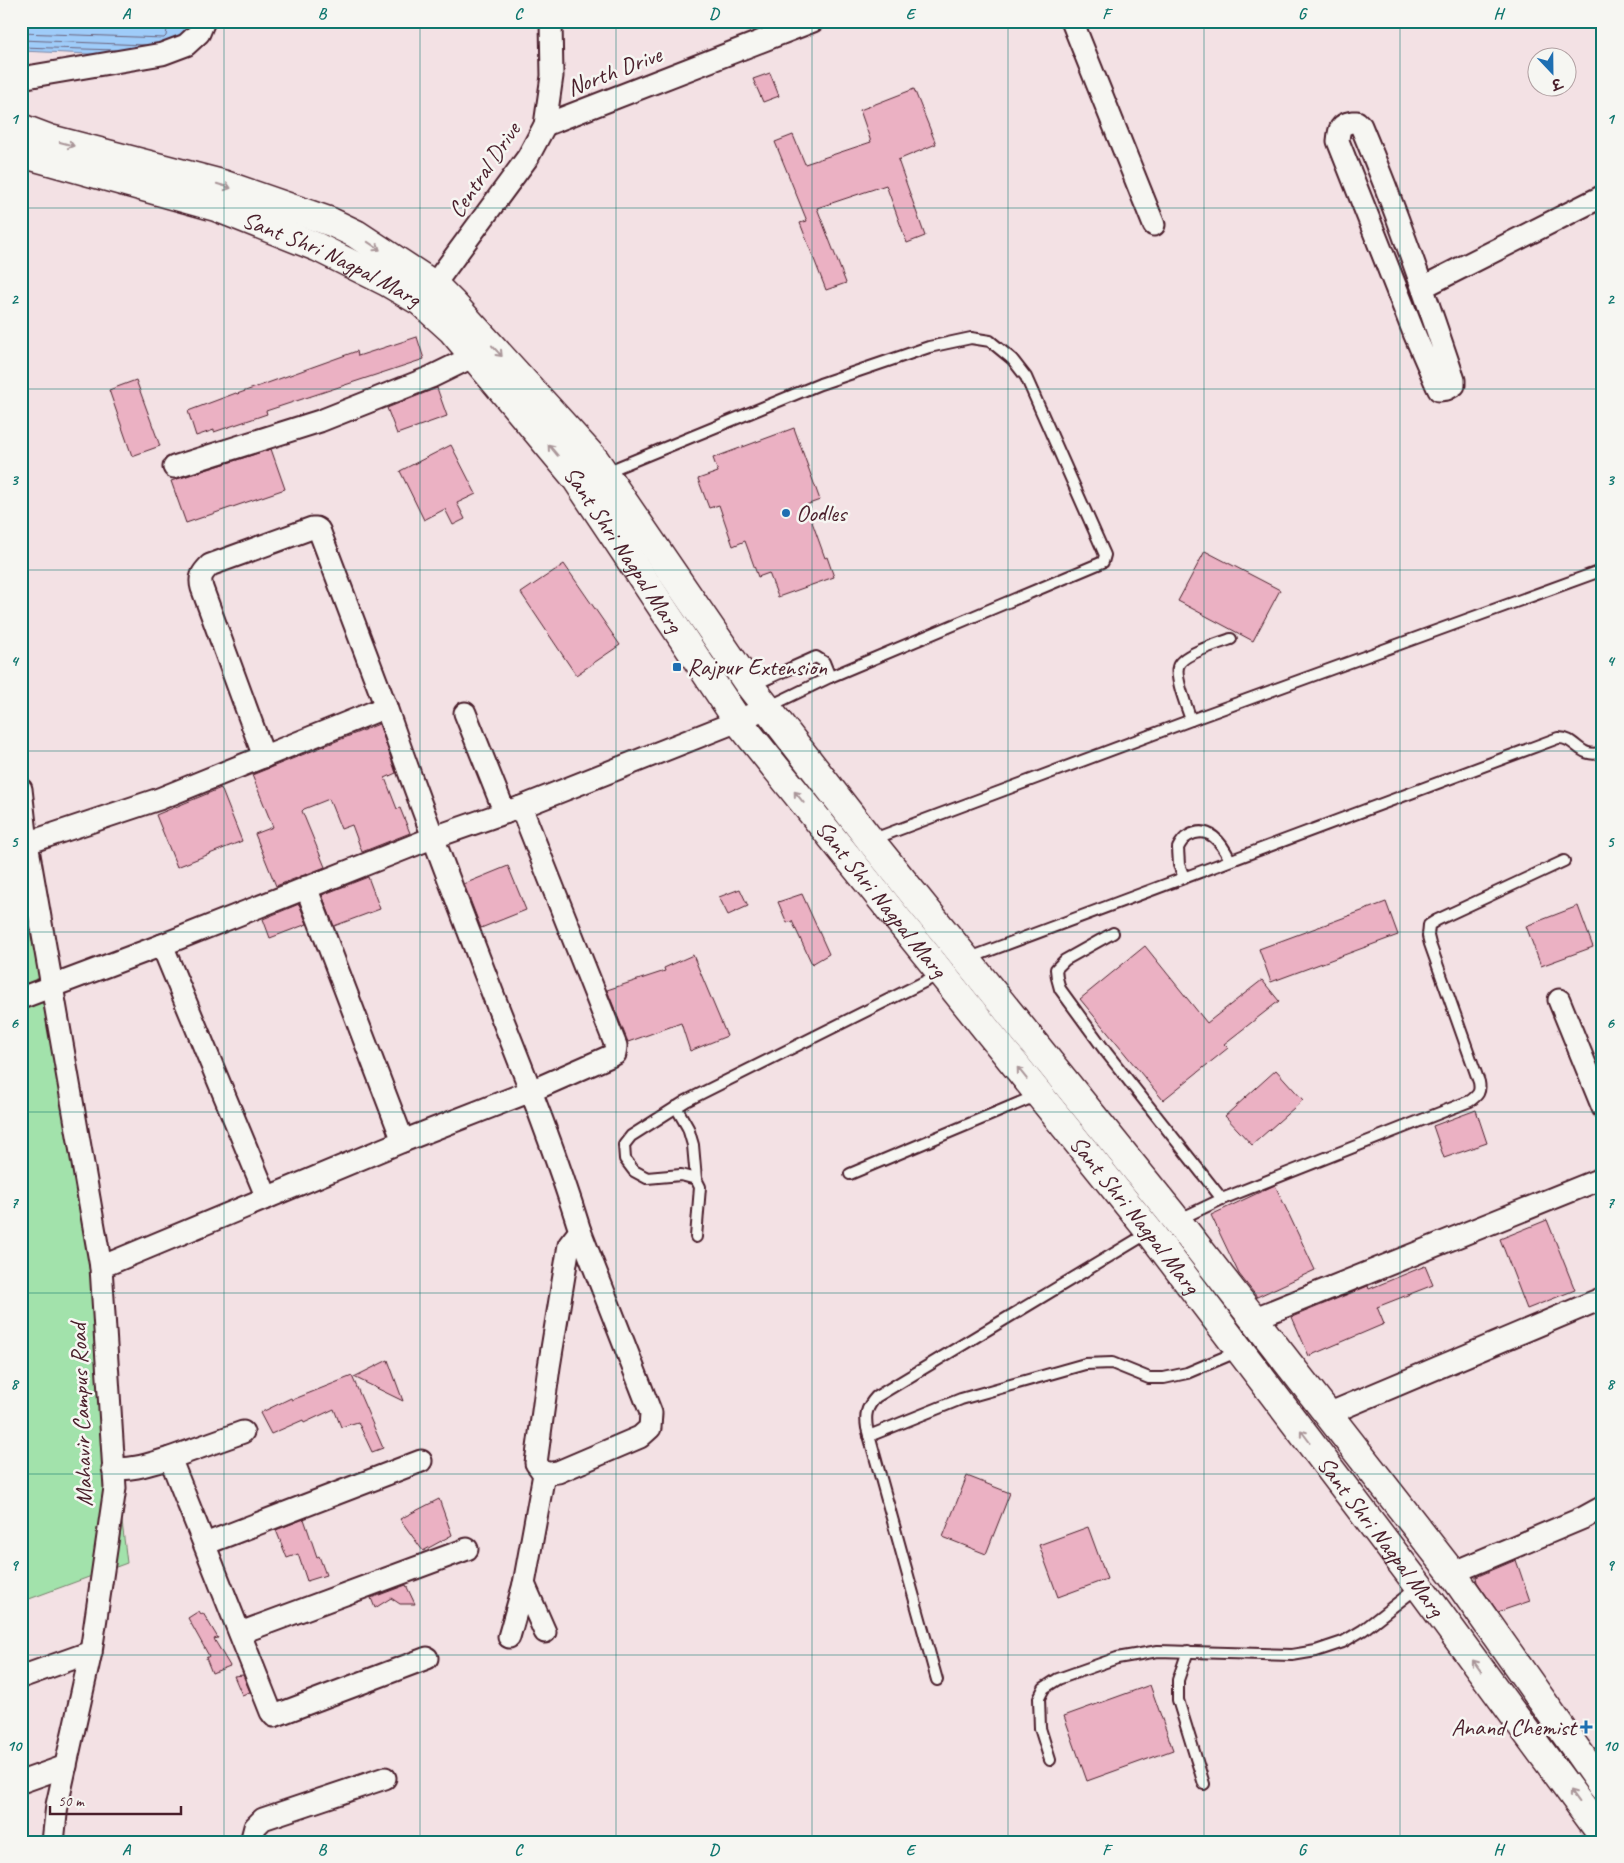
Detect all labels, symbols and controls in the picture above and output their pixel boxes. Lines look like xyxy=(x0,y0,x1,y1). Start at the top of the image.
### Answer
text: A xyxy=(122,4,132,24)
text: B xyxy=(318,4,328,24)
text: C xyxy=(514,4,524,24)
text: D xyxy=(709,4,720,24)
text: E xyxy=(906,4,917,24)
text: F xyxy=(1102,4,1113,24)
text: G xyxy=(1298,4,1308,24)
text: H xyxy=(1493,4,1505,24)
street label: North Drive xyxy=(562,38,668,103)
north arrow xyxy=(1526,48,1576,98)
text: उ xyxy=(1548,73,1566,94)
text: 1 xyxy=(10,109,19,129)
text: 1 xyxy=(1606,109,1615,129)
street label: Central Drive xyxy=(441,115,528,223)
one-way arrow xyxy=(59,139,75,149)
one-way arrow xyxy=(216,181,232,191)
street label: Sant Shri Nagpal Marg xyxy=(238,204,427,314)
one-way arrow xyxy=(367,242,381,252)
text: 2 xyxy=(10,289,19,309)
text: 2 xyxy=(1606,289,1615,309)
one-way arrow xyxy=(491,345,503,358)
one-way arrow xyxy=(548,444,559,457)
street label: Sant Shri Nagpal Marg xyxy=(557,460,690,639)
text: 3 xyxy=(10,470,19,490)
text: 3 xyxy=(1606,470,1615,490)
place label: Oodles xyxy=(796,498,848,528)
marker: Oodles xyxy=(780,507,792,519)
text: 4 xyxy=(10,651,19,671)
text: 4 xyxy=(1606,651,1615,671)
place label: Rajpur Extension xyxy=(687,652,827,682)
marker: Rajpur Extension xyxy=(671,661,683,673)
one-way arrow xyxy=(793,791,804,804)
street label: Sant Shri Nagpal Marg xyxy=(809,814,955,985)
text: 5 xyxy=(11,832,20,852)
text: 5 xyxy=(1607,832,1616,852)
text: 6 xyxy=(10,1013,19,1033)
text: 6 xyxy=(1606,1013,1615,1033)
one-way arrow xyxy=(1016,1067,1027,1080)
street label: Sant Shri Nagpal Marg xyxy=(1063,1129,1208,1301)
text: 7 xyxy=(10,1193,19,1213)
text: 7 xyxy=(1606,1193,1615,1213)
street label: Mahavir Campus Road xyxy=(63,1319,99,1507)
text: 8 xyxy=(10,1374,19,1394)
text: 8 xyxy=(1606,1374,1615,1394)
one-way arrow xyxy=(1299,1430,1310,1443)
street label: Sant Shri Nagpal Marg xyxy=(1311,1450,1452,1624)
text: 9 xyxy=(10,1555,19,1575)
text: 9 xyxy=(1606,1555,1615,1575)
one-way arrow xyxy=(1472,1659,1482,1673)
place label: Anand Chemist xyxy=(1451,1712,1578,1742)
marker: Anand Chemist xyxy=(1580,1721,1592,1733)
text: 10 xyxy=(7,1736,23,1756)
text: 10 xyxy=(1603,1736,1619,1756)
scale bar xyxy=(50,1783,181,1815)
one-way arrow xyxy=(1569,1789,1579,1803)
text: 50 m xyxy=(58,1792,85,1811)
text: A xyxy=(122,1840,132,1860)
text: B xyxy=(318,1840,328,1860)
text: C xyxy=(514,1840,524,1860)
text: D xyxy=(709,1840,720,1860)
text: E xyxy=(906,1840,917,1860)
text: F xyxy=(1102,1840,1113,1860)
text: G xyxy=(1298,1840,1308,1860)
text: H xyxy=(1493,1840,1505,1860)

